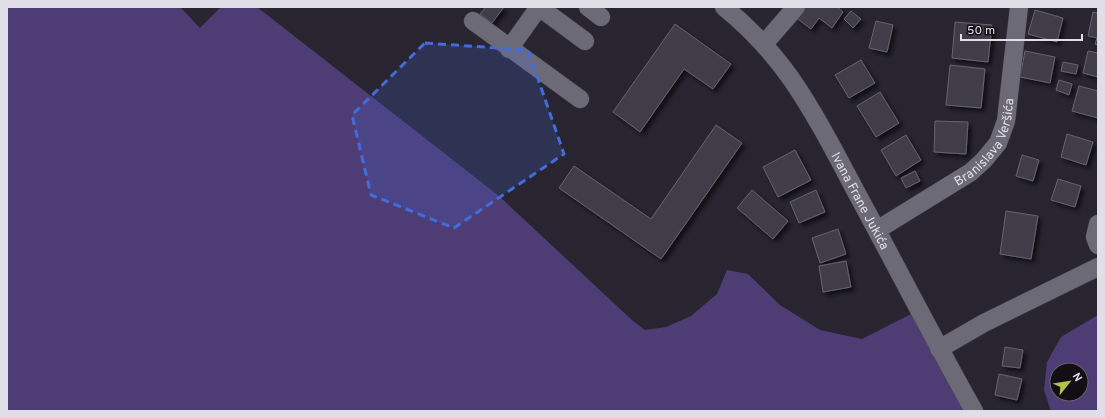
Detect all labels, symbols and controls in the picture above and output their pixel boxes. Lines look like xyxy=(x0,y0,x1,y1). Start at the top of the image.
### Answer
scale bar xyxy=(961,16,1082,42)
text: 50 m xyxy=(967,23,995,39)
street label: Branislava Veršića xyxy=(952,97,1019,190)
street label: Ivana Frane Jukića xyxy=(827,150,892,253)
north arrow xyxy=(1049,362,1089,402)
text: N xyxy=(1069,371,1085,384)

